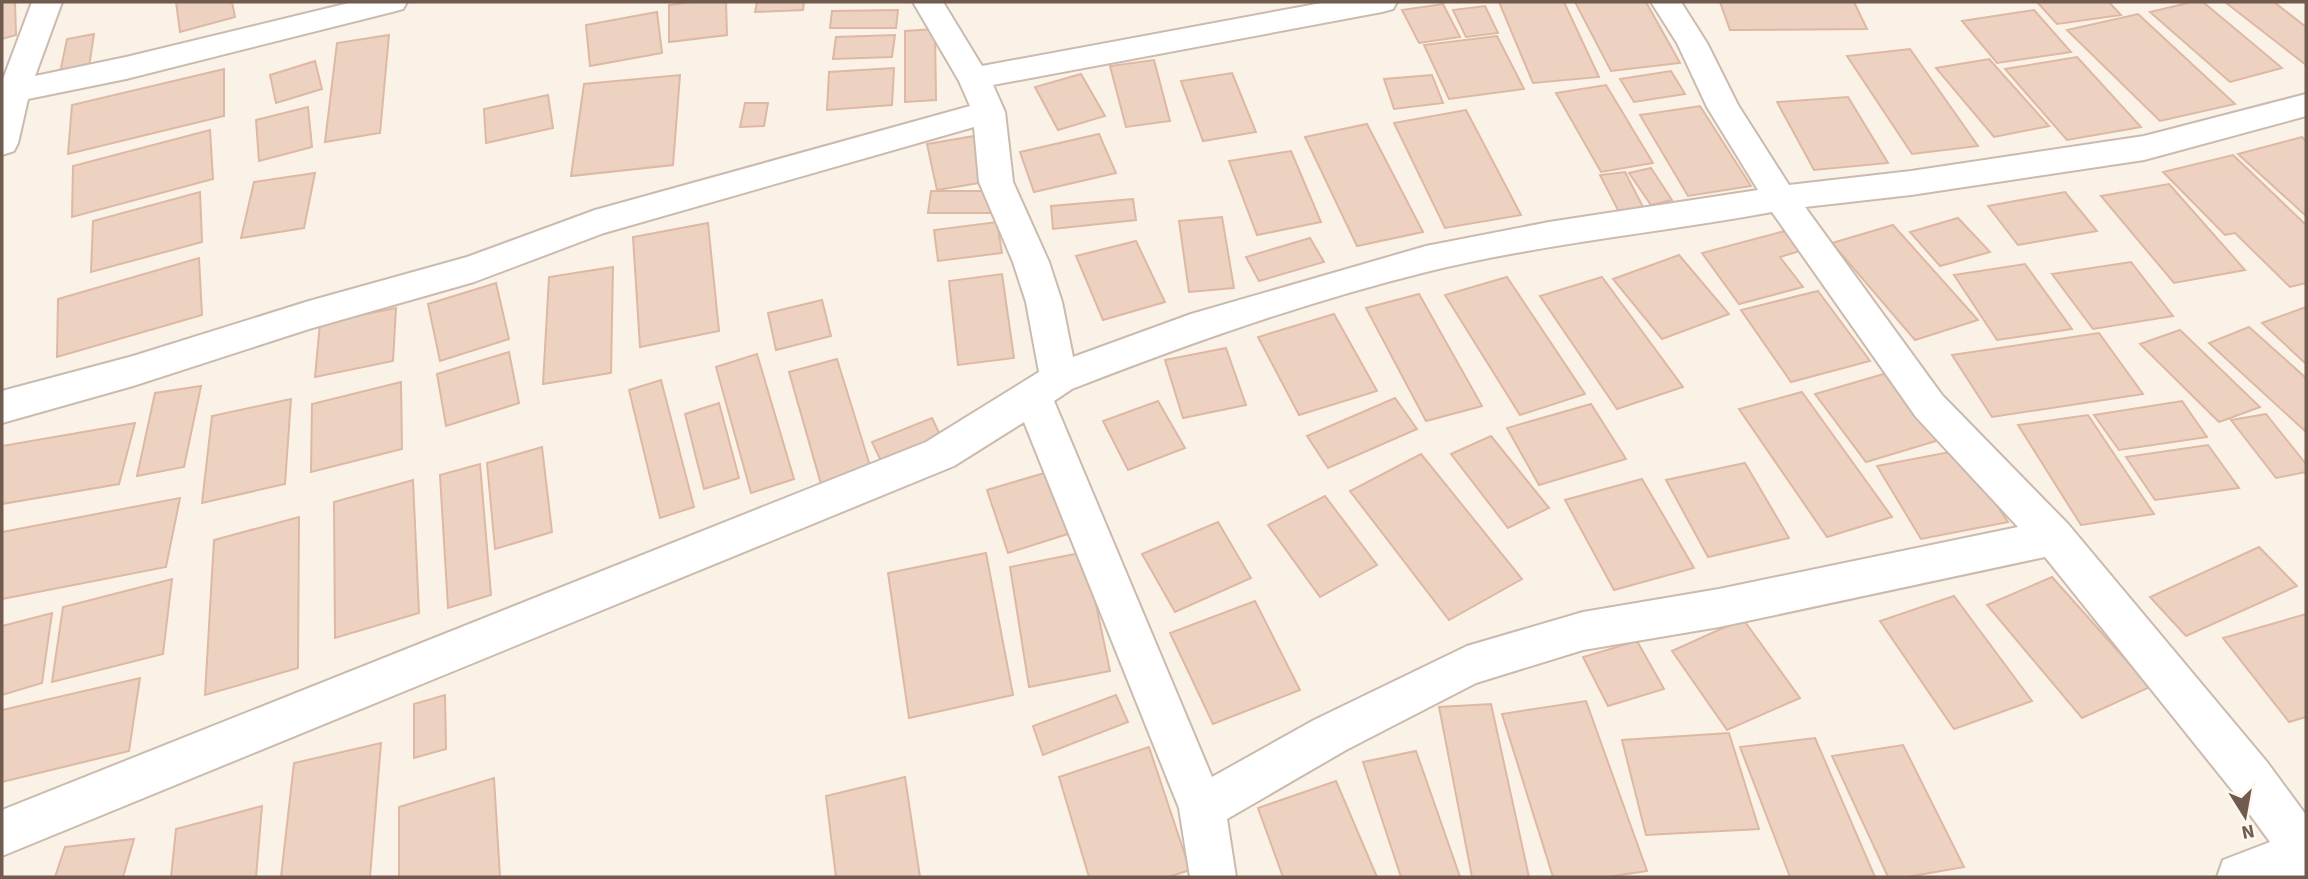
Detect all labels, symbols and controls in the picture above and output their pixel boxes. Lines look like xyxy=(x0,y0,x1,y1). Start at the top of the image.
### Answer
north arrow xyxy=(2210,781,2280,851)
text: N xyxy=(2239,817,2257,846)

